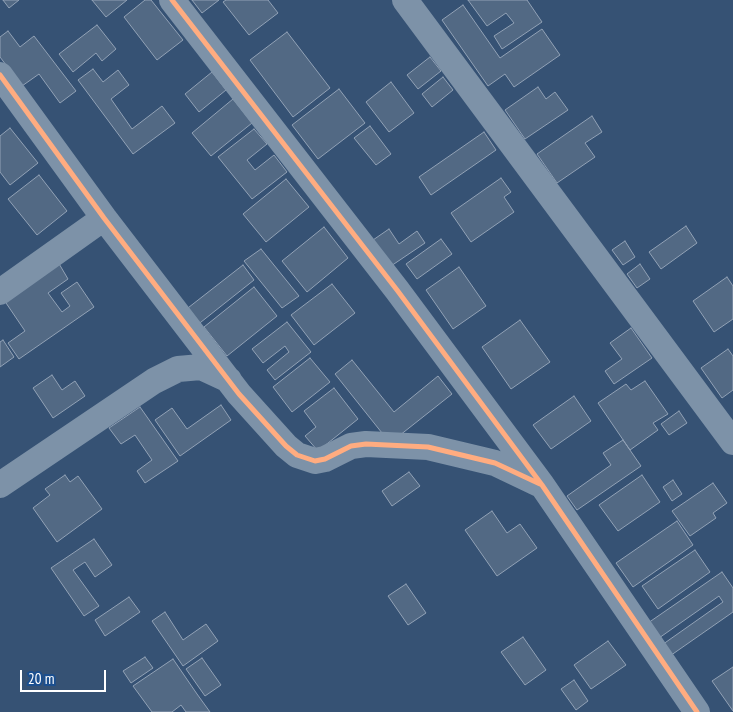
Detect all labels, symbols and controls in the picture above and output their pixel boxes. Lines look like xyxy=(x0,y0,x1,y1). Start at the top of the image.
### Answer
scale bar xyxy=(22,660,109,692)
text: 20 m xyxy=(28,669,54,688)

